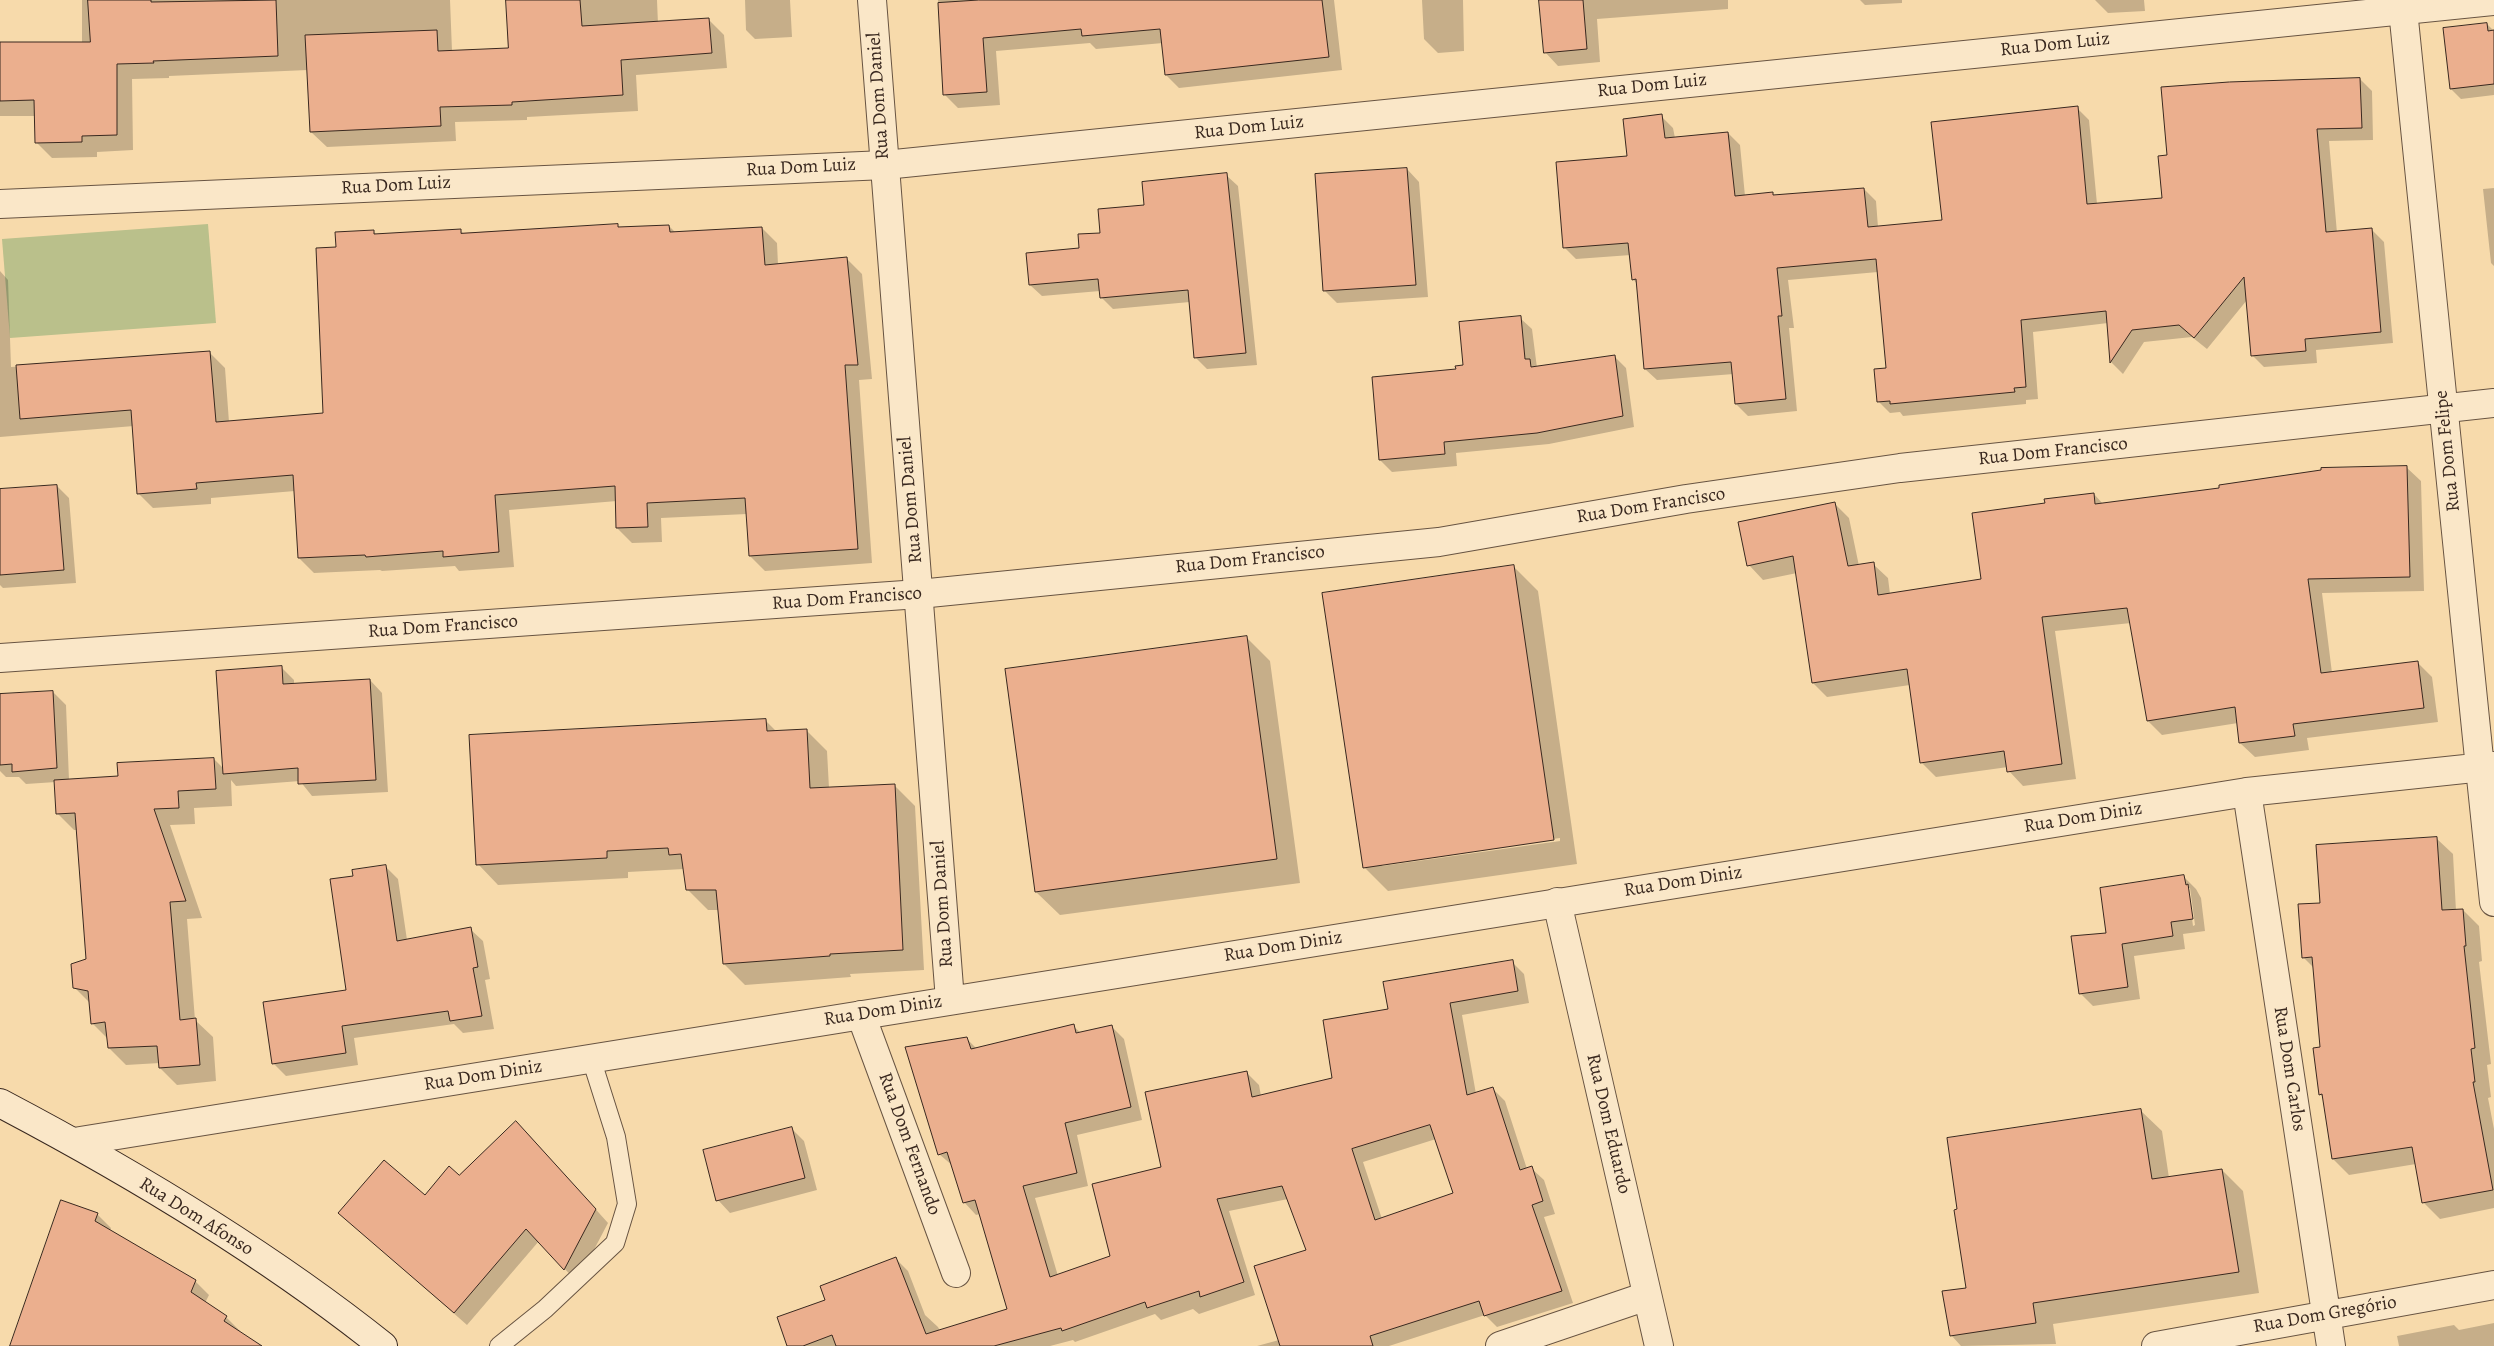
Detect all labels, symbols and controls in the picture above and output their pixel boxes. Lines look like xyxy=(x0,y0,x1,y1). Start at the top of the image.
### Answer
street label: Rua Dom Luiz xyxy=(1999,28,2111,62)
street label: Rua Dom Daniel xyxy=(863,32,895,160)
street label: Rua Dom Luiz xyxy=(1596,69,1708,103)
street label: Rua Dom Luiz xyxy=(1193,111,1305,145)
street label: Rua Dom Luiz xyxy=(745,154,857,182)
street label: Rua Dom Luiz xyxy=(340,172,452,200)
street label: Rua Dom Felipe xyxy=(2430,389,2466,513)
street label: Rua Dom Francisco xyxy=(1977,433,2129,471)
street label: Rua Dom Daniel xyxy=(894,436,928,564)
street label: Rua Dom Francisco xyxy=(1575,483,1727,529)
street label: Rua Dom Francisco xyxy=(1174,541,1326,579)
street label: Rua Dom Francisco xyxy=(771,582,923,616)
street label: Rua Dom Francisco xyxy=(367,610,519,644)
street label: Rua Dom Diniz xyxy=(2022,797,2144,839)
street label: Rua Dom Daniel xyxy=(927,840,959,968)
street label: Rua Dom Diniz xyxy=(1622,861,1744,903)
street label: Rua Dom Diniz xyxy=(1222,926,1344,968)
street label: Rua Dom Diniz xyxy=(822,990,944,1032)
street label: Rua Dom Carlos xyxy=(2268,1005,2310,1133)
street label: Rua Dom Eduardo xyxy=(1581,1052,1635,1196)
street label: Rua Dom Diniz xyxy=(422,1055,544,1097)
street label: Rua Dom Fernando xyxy=(873,1069,945,1219)
street label: Rua Dom Afonso xyxy=(135,1173,257,1261)
street label: Rua Dom Gregório xyxy=(2252,1291,2398,1339)

